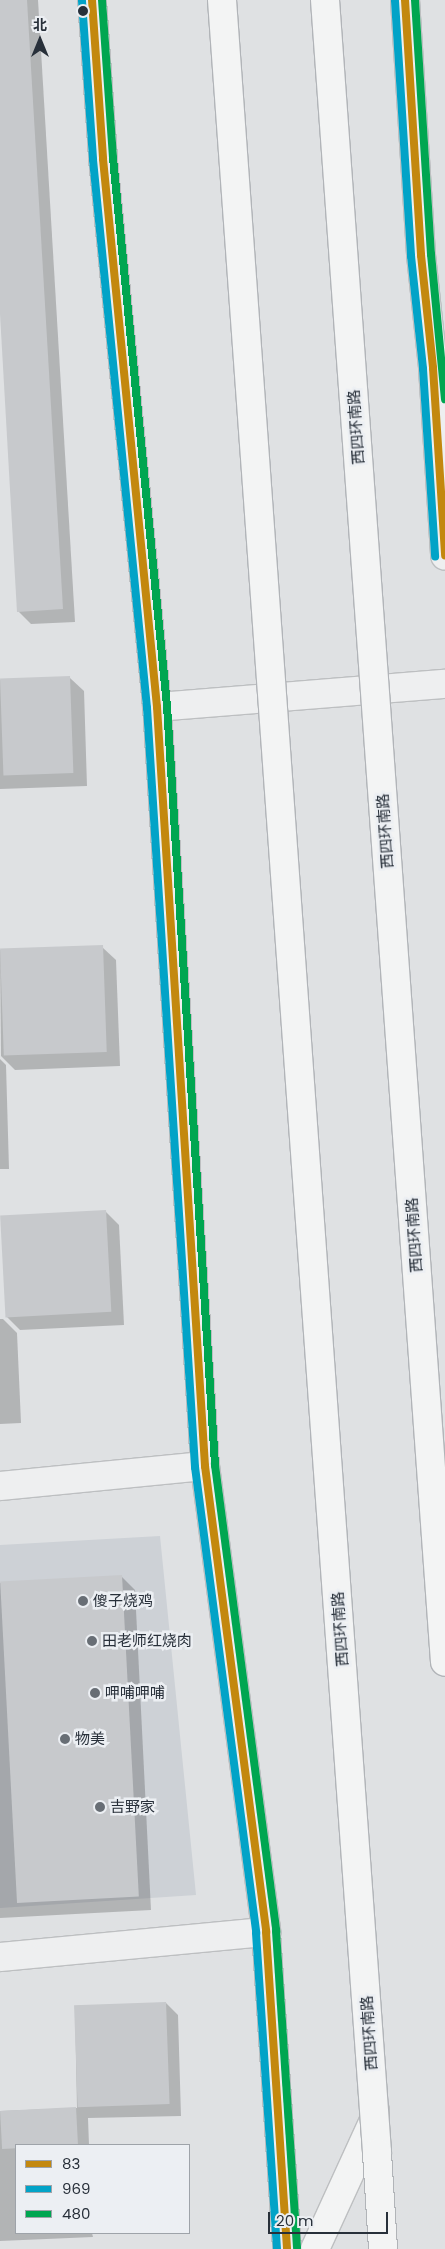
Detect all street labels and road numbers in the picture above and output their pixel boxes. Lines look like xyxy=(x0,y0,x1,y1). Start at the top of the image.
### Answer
street label: 西四环南路 xyxy=(344,389,368,465)
street label: 西四环南路 xyxy=(373,793,397,869)
street label: 西四环南路 xyxy=(402,1197,426,1273)
street label: 西四环南路 xyxy=(328,1591,352,1667)
street label: 西四环南路 xyxy=(357,1995,381,2071)

